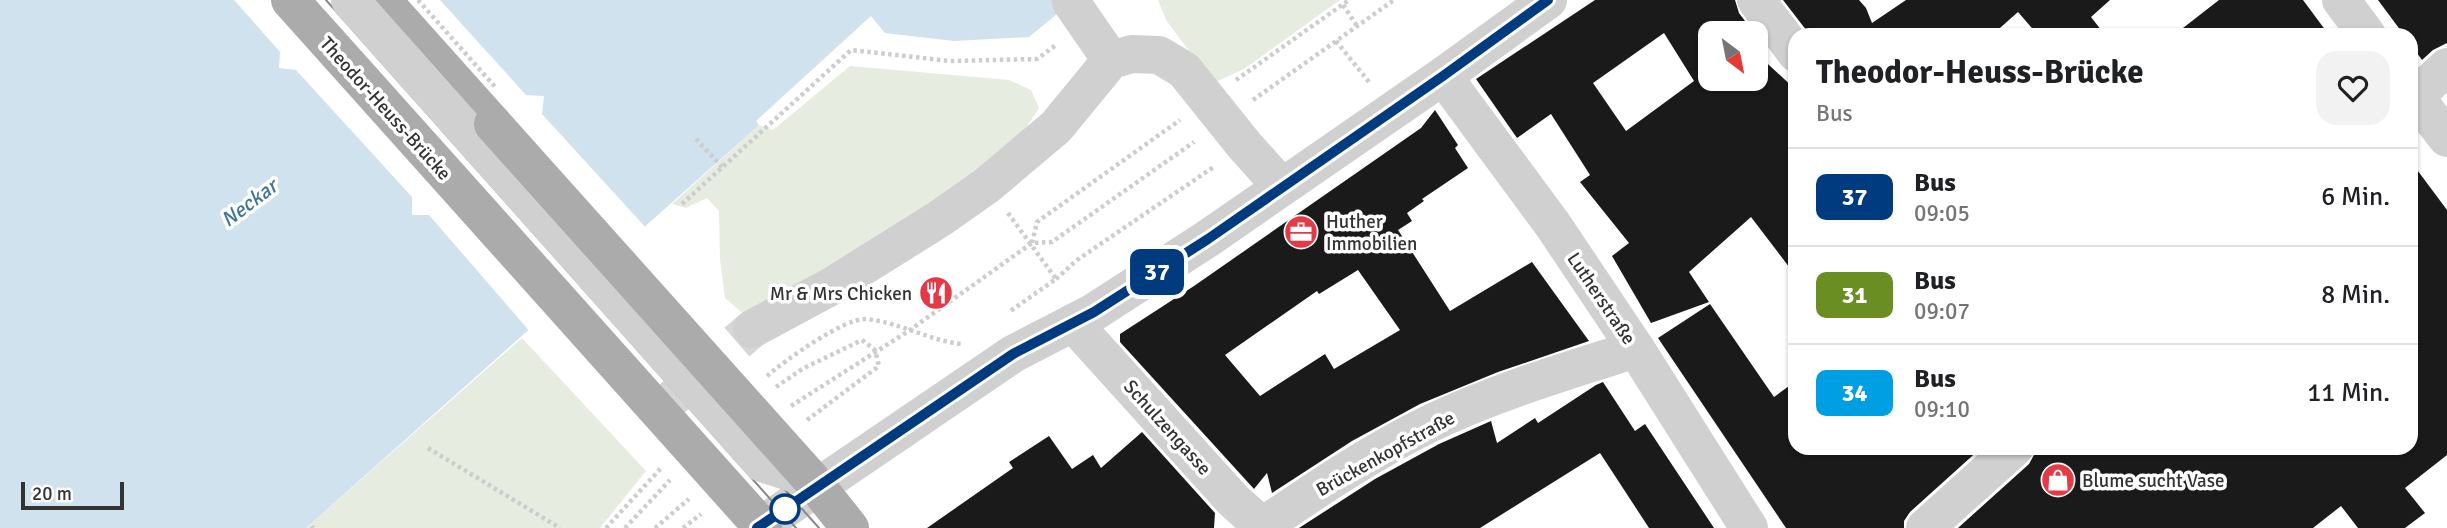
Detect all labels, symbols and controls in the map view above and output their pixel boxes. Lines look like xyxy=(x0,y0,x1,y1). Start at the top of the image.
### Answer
north arrow xyxy=(1698,21,1768,91)
map controls xyxy=(1698,21,1768,91)
street label: Theodor-Heuss-Brücke xyxy=(314,32,456,185)
button: heart xyxy=(2316,51,2390,125)
text: Theodor-Heuss-Brücke xyxy=(1816,52,2144,93)
text: Bus xyxy=(1816,99,1853,128)
text: Bus xyxy=(1914,167,1956,199)
water label: Neckar xyxy=(216,172,285,233)
text: 6 Min. xyxy=(2321,181,2390,213)
text: 37 xyxy=(1842,182,1867,212)
text: 09:05 xyxy=(1914,199,1970,228)
place label: Huther Immobilien xyxy=(1326,210,1417,256)
office icon: Huther Immobilien xyxy=(1282,213,1320,251)
street label: Lutherstraße xyxy=(1562,248,1641,349)
line badge: 37 xyxy=(1126,249,1188,295)
text: 37 xyxy=(1144,257,1170,287)
text: Bus xyxy=(1914,265,1956,297)
restaurant icon: Mr & Mrs Chicken xyxy=(917,274,955,312)
text: 8 Min. xyxy=(2321,279,2390,311)
text: 31 xyxy=(1842,280,1867,310)
place label: Mr & Mrs Chicken xyxy=(770,282,912,306)
text: 09:07 xyxy=(1914,297,1970,326)
text: Bus xyxy=(1914,363,1956,395)
street label: Schulzengasse xyxy=(1118,375,1216,480)
text: 11 Min. xyxy=(2307,377,2390,409)
text: 34 xyxy=(1842,378,1867,408)
text: 09:10 xyxy=(1914,395,1970,424)
street label: Brückenkopfstraße xyxy=(1312,406,1459,502)
shop icon: Blume sucht Vase xyxy=(2039,461,2077,499)
place label: Blume sucht Vase xyxy=(2082,469,2225,493)
scale bar xyxy=(21,479,124,511)
text: 20 m xyxy=(32,482,72,506)
unlabelled marker xyxy=(770,494,800,524)

